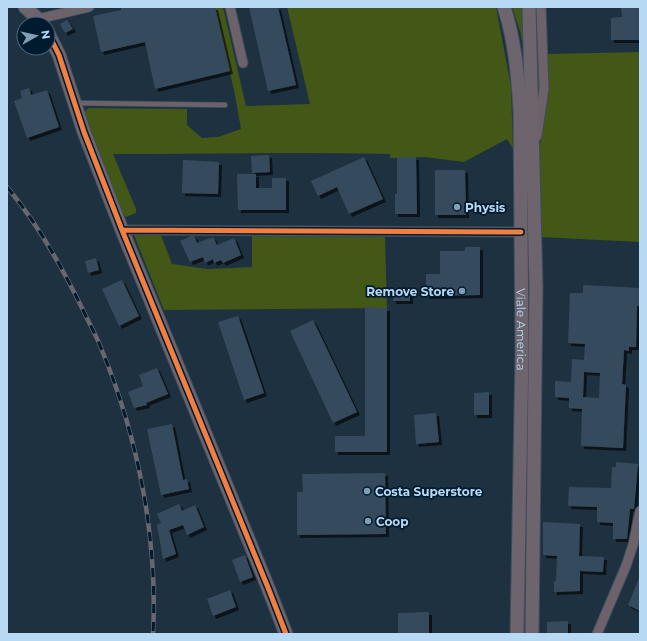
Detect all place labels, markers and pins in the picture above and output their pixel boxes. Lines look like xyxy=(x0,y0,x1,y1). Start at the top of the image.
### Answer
place label: Physis xyxy=(465,200,506,215)
marker: Physis xyxy=(452,202,462,212)
place label: Remove Store xyxy=(366,284,454,299)
marker: Remove Store xyxy=(457,286,467,296)
place label: Costa Superstore xyxy=(375,484,483,499)
marker: Costa Superstore xyxy=(362,486,372,496)
place label: Coop xyxy=(376,514,408,529)
marker: Coop xyxy=(363,516,373,526)

